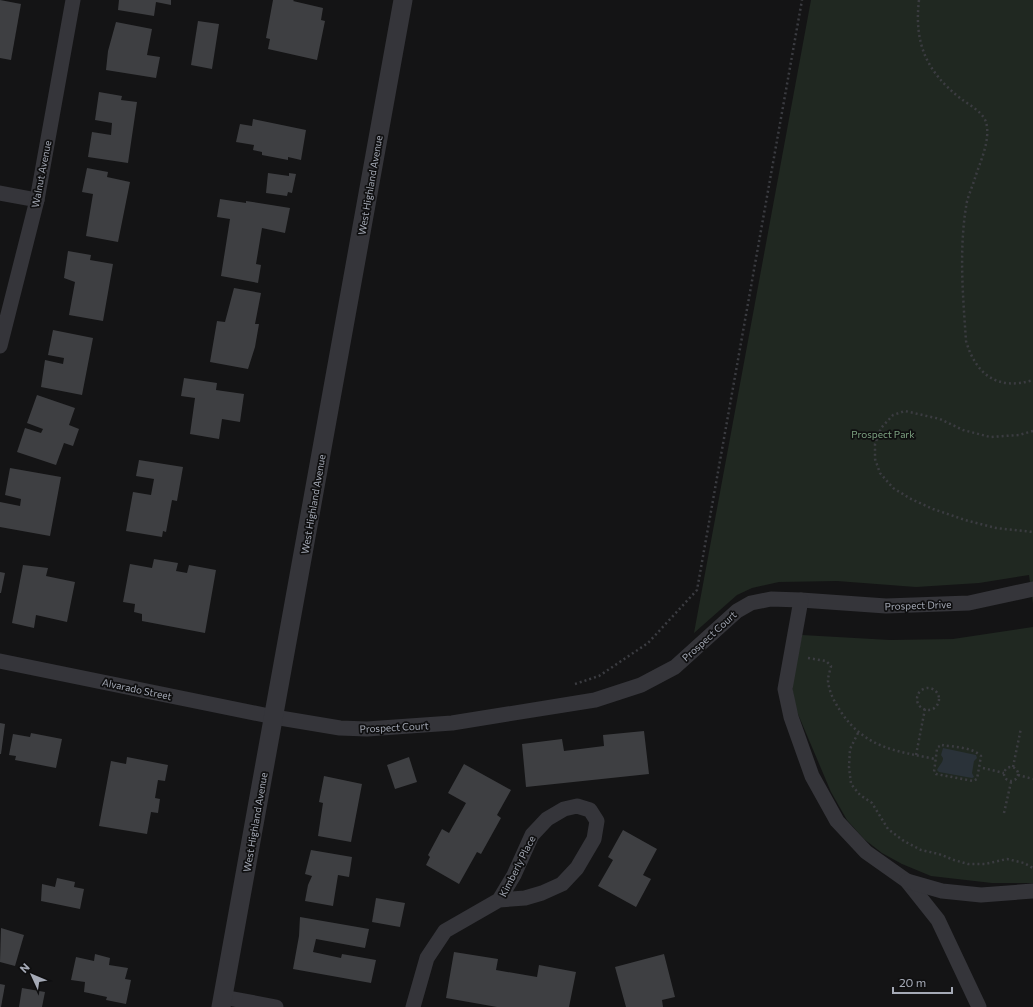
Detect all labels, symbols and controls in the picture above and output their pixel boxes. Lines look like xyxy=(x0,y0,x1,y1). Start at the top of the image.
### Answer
street label: West Highland Avenue xyxy=(355,134,385,236)
street label: Walnut Avenue xyxy=(29,139,53,209)
park label: Prospect Park xyxy=(851,428,915,440)
street label: West Highland Avenue xyxy=(298,453,328,555)
street label: Prospect Drive xyxy=(884,598,952,612)
street label: Prospect Court xyxy=(679,608,739,664)
street label: Alvarado Street xyxy=(101,676,173,702)
street label: Prospect Court xyxy=(359,719,429,735)
street label: West Highland Avenue xyxy=(240,771,270,873)
street label: Kimberly Place xyxy=(496,833,538,899)
north arrow xyxy=(12,955,52,995)
text: N xyxy=(17,960,32,975)
scale bar xyxy=(893,969,952,995)
text: 20 m xyxy=(899,975,926,989)

